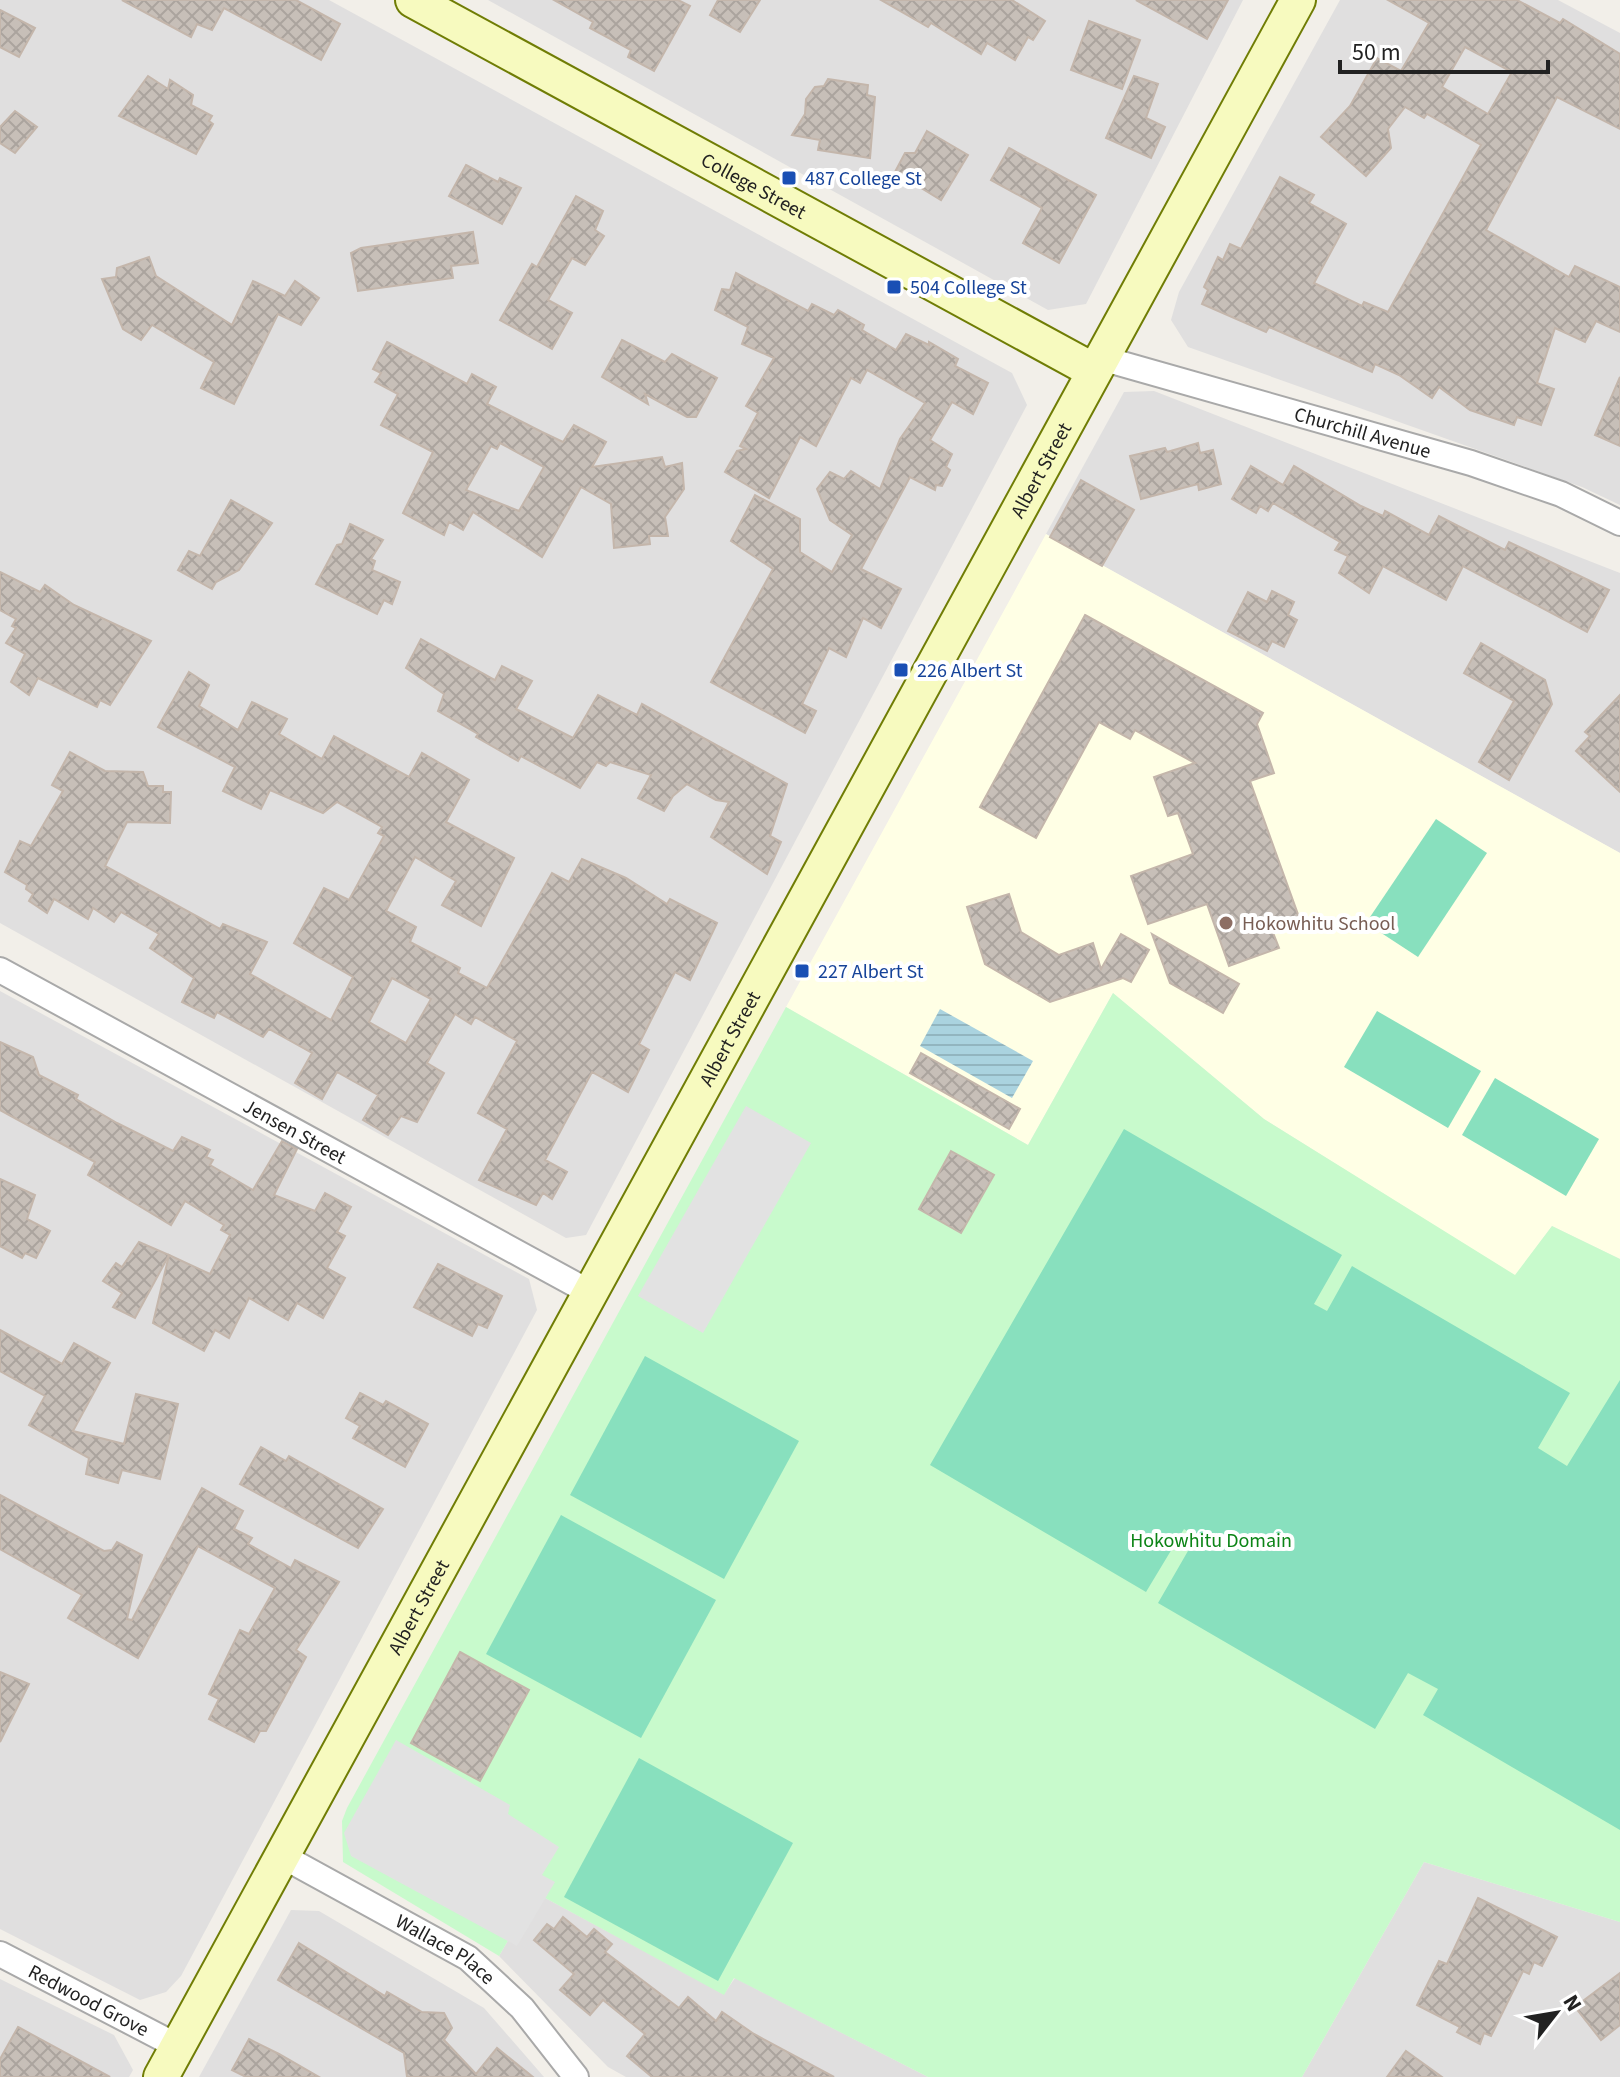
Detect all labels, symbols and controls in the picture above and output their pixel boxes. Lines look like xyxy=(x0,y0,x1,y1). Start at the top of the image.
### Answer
scale bar xyxy=(1340,24,1548,74)
text: 50 m xyxy=(1352,35,1401,70)
street label: College Street xyxy=(696,146,811,227)
place label: 487 College St xyxy=(805,165,922,193)
marker: 487 College St xyxy=(780,169,798,187)
place label: 504 College St xyxy=(910,274,1027,302)
marker: 504 College St xyxy=(885,278,903,296)
street label: Churchill Avenue xyxy=(1291,401,1434,466)
street label: Albert Street xyxy=(1004,418,1079,523)
place label: 226 Albert St xyxy=(917,657,1023,685)
marker: 226 Albert St xyxy=(892,661,910,679)
place label: Hokowhitu School xyxy=(1242,910,1395,938)
marker: Hokowhitu School xyxy=(1217,914,1235,932)
place label: 227 Albert St xyxy=(818,958,924,986)
marker: 227 Albert St xyxy=(793,962,811,980)
street label: Albert Street xyxy=(693,986,768,1092)
street label: Jensen Street xyxy=(238,1092,351,1172)
park label: Hokowhitu Domain xyxy=(1130,1527,1292,1555)
street label: Albert Street xyxy=(382,1554,457,1660)
street label: Wallace Place xyxy=(390,1908,501,1991)
street label: Redwood Grove xyxy=(23,1958,154,2044)
north arrow xyxy=(1516,1973,1596,2053)
text: N xyxy=(1555,1989,1590,2018)

